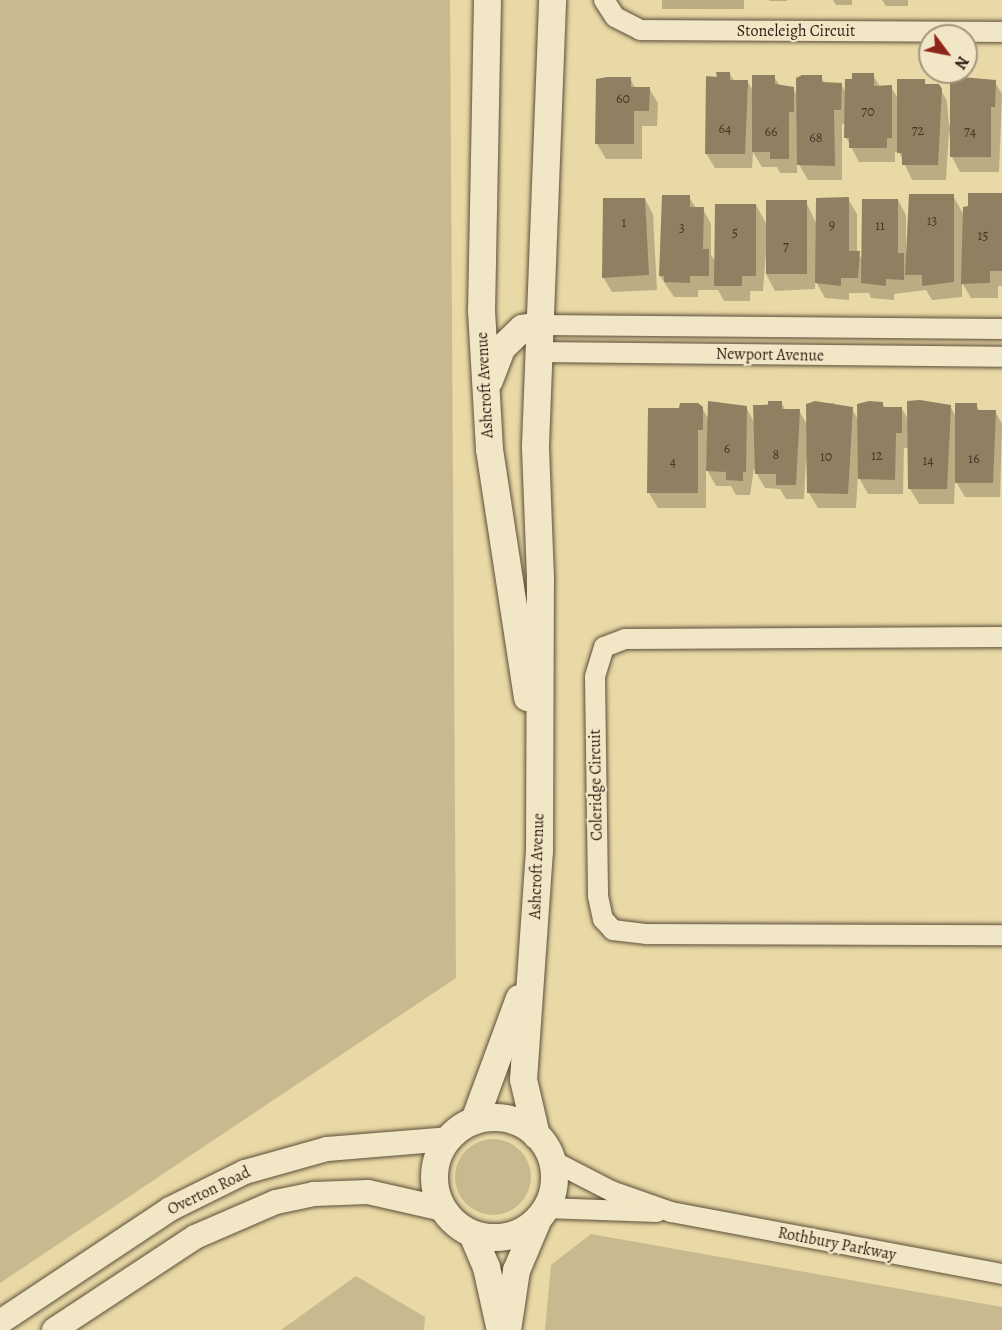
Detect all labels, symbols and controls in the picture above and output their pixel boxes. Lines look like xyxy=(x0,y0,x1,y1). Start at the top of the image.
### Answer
street label: Stoneleigh Circuit xyxy=(737,21,855,41)
north arrow xyxy=(918,24,978,84)
text: N xyxy=(949,52,974,73)
house number: 60 xyxy=(616,91,630,107)
house number: 70 xyxy=(861,104,875,120)
house number: 64 xyxy=(719,121,731,137)
house number: 72 xyxy=(912,123,924,139)
house number: 66 xyxy=(765,124,777,140)
house number: 74 xyxy=(964,124,976,140)
house number: 68 xyxy=(809,130,823,146)
house number: 13 xyxy=(927,213,937,229)
house number: 1 xyxy=(622,215,626,231)
house number: 9 xyxy=(829,217,835,233)
house number: 11 xyxy=(875,218,885,234)
house number: 3 xyxy=(679,220,685,236)
house number: 5 xyxy=(732,225,738,241)
house number: 15 xyxy=(978,228,988,244)
house number: 7 xyxy=(783,239,789,255)
street label: Ashcroft Avenue xyxy=(473,331,497,439)
street label: Newport Avenue xyxy=(716,344,824,366)
house number: 6 xyxy=(724,441,730,457)
house number: 8 xyxy=(773,447,779,463)
house number: 12 xyxy=(871,448,883,464)
house number: 10 xyxy=(820,449,832,465)
house number: 16 xyxy=(968,451,980,467)
house number: 14 xyxy=(922,453,934,469)
house number: 4 xyxy=(670,454,676,470)
street label: Coleridge Circuit xyxy=(585,729,607,841)
street label: Ashcroft Avenue xyxy=(526,813,548,919)
street label: Overton Road xyxy=(164,1163,254,1219)
street label: Rothbury Parkway xyxy=(776,1223,898,1265)

